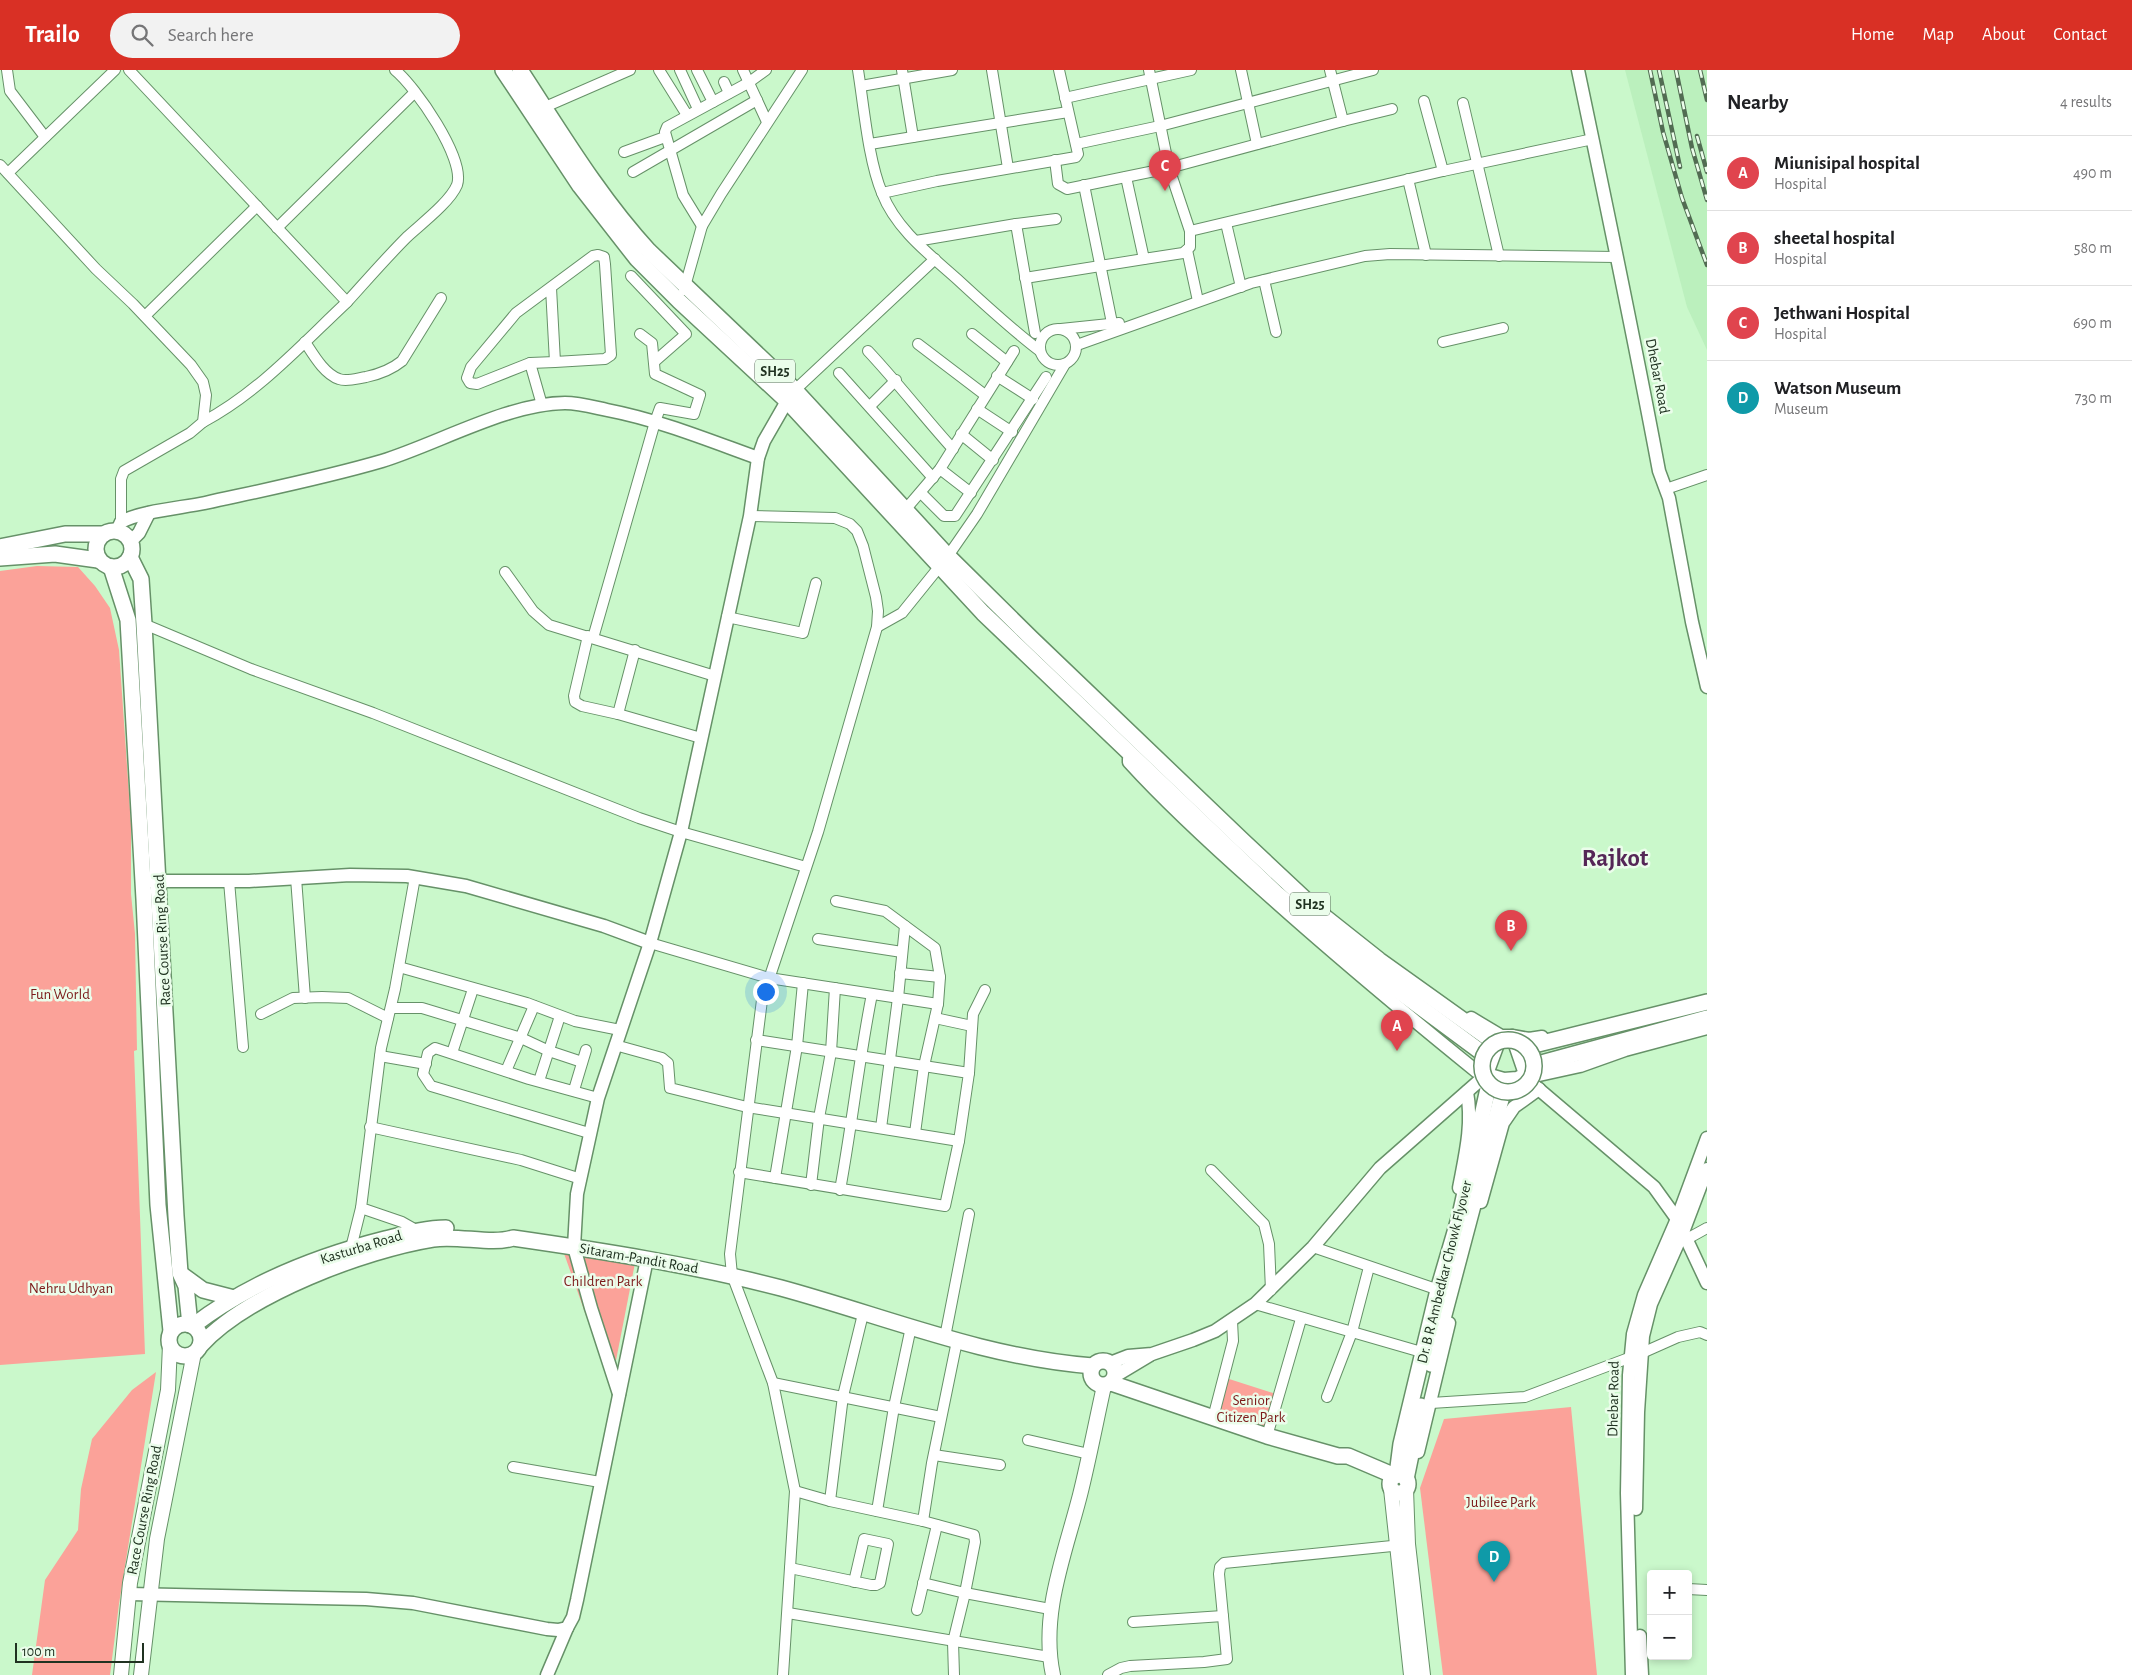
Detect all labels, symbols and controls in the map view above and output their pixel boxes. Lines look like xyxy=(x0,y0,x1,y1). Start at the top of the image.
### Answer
search box xyxy=(110,13,460,58)
icon: search xyxy=(128,21,156,49)
text: Trailo xyxy=(25,23,80,47)
text: Search here xyxy=(168,26,254,45)
text: Home xyxy=(1851,26,1894,44)
text: Map xyxy=(1922,26,1954,44)
text: About xyxy=(1982,26,2025,44)
text: Contact xyxy=(2053,26,2107,44)
text: Nearby xyxy=(1727,92,1788,113)
text: 4 results xyxy=(2060,94,2112,110)
pin: C xyxy=(1149,150,1181,191)
text: Miunisipal hospital xyxy=(1774,154,1920,173)
text: A xyxy=(1738,165,1748,181)
text: 490 m xyxy=(2073,165,2112,181)
text: Hospital xyxy=(1774,176,1827,192)
text: sheetal hospital xyxy=(1774,229,1895,248)
text: B xyxy=(1738,240,1748,256)
text: 580 m xyxy=(2074,240,2112,256)
text: Hospital xyxy=(1774,251,1827,267)
text: Jethwani Hospital xyxy=(1774,304,1910,323)
text: C xyxy=(1739,315,1747,331)
text: 690 m xyxy=(2073,315,2112,331)
text: Hospital xyxy=(1774,326,1827,342)
street label: Dhebar Road xyxy=(1643,337,1672,415)
road number: SH25 xyxy=(755,360,795,382)
text: Watson Museum xyxy=(1774,379,1901,398)
text: D xyxy=(1738,390,1748,406)
text: 730 m xyxy=(2075,390,2112,406)
text: Museum xyxy=(1774,401,1829,417)
district label: Rajkot xyxy=(1582,846,1649,871)
street label: Race Course Ring Road xyxy=(152,874,173,1006)
road number: SH25 xyxy=(1290,892,1330,916)
pin: B xyxy=(1495,910,1527,951)
your location xyxy=(753,979,779,1005)
park label: Fun World xyxy=(30,987,90,1002)
pin: A xyxy=(1381,1010,1413,1051)
street label: Dr. B R Ambedkar Chowk Flyover xyxy=(1415,1179,1475,1365)
street label: Kasturba Road xyxy=(318,1228,404,1267)
street label: Sitaram-Pandit Road xyxy=(578,1241,700,1276)
park label: Children Park xyxy=(564,1274,642,1289)
park label: Nehru Udhyan xyxy=(29,1281,113,1296)
street label: Dhebar Road xyxy=(1605,1361,1622,1437)
park label: Senior Citizen Park xyxy=(1217,1393,1286,1425)
street label: Race Course Ring Road xyxy=(125,1444,164,1576)
park label: Jubilee Park xyxy=(1466,1495,1536,1510)
pin: D xyxy=(1478,1541,1510,1582)
map controls xyxy=(1647,1570,1692,1660)
button: + xyxy=(1647,1570,1692,1615)
button: − xyxy=(1647,1615,1692,1660)
scale bar xyxy=(15,1640,144,1663)
text: 100 m xyxy=(22,1645,55,1659)

